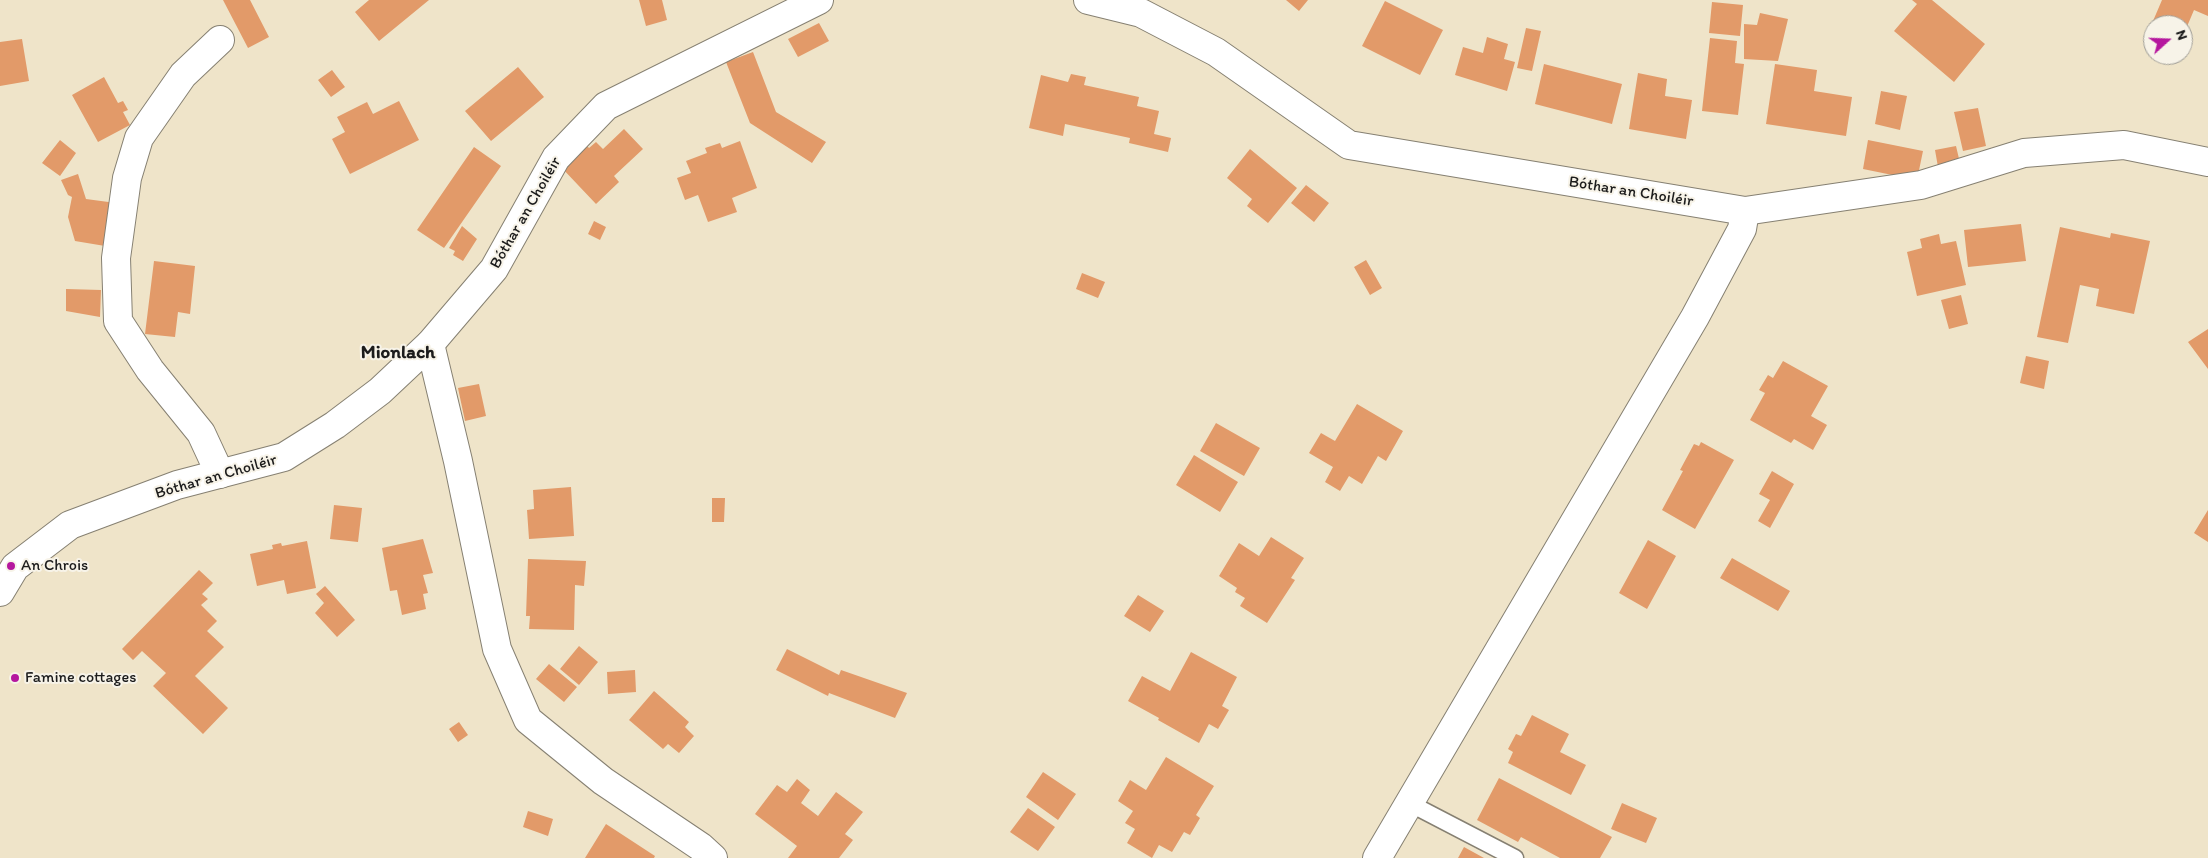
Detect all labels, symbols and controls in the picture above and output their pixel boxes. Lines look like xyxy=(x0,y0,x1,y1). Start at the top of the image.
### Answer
north arrow xyxy=(2143,15,2193,65)
text: N xyxy=(2172,28,2191,42)
street label: Bóthar an Choiléir xyxy=(486,154,566,272)
street label: Bóthar an Choiléir xyxy=(1567,173,1695,211)
district label: Mionlach xyxy=(361,342,435,364)
street label: Bóthar an Choiléir xyxy=(153,450,279,504)
place label: An Chrois xyxy=(21,556,88,576)
marker: An Chrois xyxy=(5,560,17,572)
place label: Famine cottages xyxy=(25,668,136,688)
marker: Famine cottages xyxy=(9,672,21,684)

